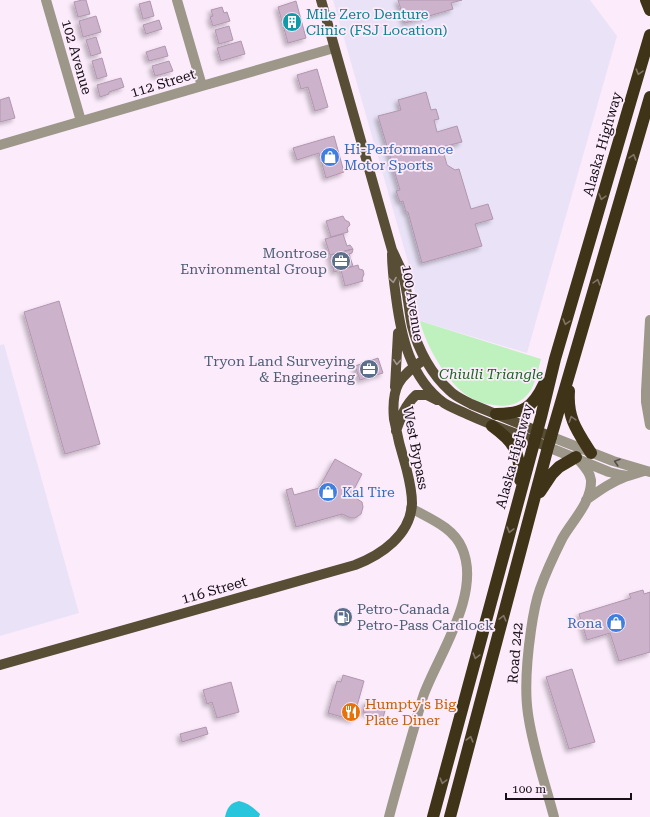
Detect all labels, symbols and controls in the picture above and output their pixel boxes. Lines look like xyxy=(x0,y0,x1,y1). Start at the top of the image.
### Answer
place label: Mile Zero Denture Clinic (FSJ Location) xyxy=(306,6,447,38)
building icon: Mile Zero Denture Clinic (FSJ Location) xyxy=(281,11,303,33)
street label: 102 Avenue xyxy=(59,18,95,97)
street label: 112 Street xyxy=(129,66,197,100)
one-way arrow xyxy=(635,69,644,76)
street label: Alaska Highway xyxy=(579,89,625,198)
place label: Hi-Performance Motor Sports xyxy=(344,141,453,173)
shop icon: Hi-Performance Motor Sports xyxy=(319,146,341,168)
one-way arrow xyxy=(628,154,637,161)
one-way arrow xyxy=(599,194,607,200)
place label: Montrose Environmental Group xyxy=(180,245,327,277)
office icon: Montrose Environmental Group xyxy=(330,250,352,272)
street label: 100 Avenue xyxy=(399,264,427,343)
one-way arrow xyxy=(388,277,397,283)
one-way arrow xyxy=(592,279,601,286)
one-way arrow xyxy=(562,318,571,325)
place label: Tryon Land Surveying & Engineering xyxy=(204,353,355,385)
office icon: Tryon Land Surveying & Engineering xyxy=(358,358,380,380)
one-way arrow xyxy=(392,359,401,365)
park label: Chiulli Triangle xyxy=(439,366,543,382)
street label: Alaska Highway xyxy=(492,401,536,510)
street label: West Bypass xyxy=(400,405,432,491)
one-way arrow xyxy=(568,415,577,422)
one-way arrow xyxy=(614,458,621,467)
shop icon: Kal Tire xyxy=(317,481,339,503)
place label: Kal Tire xyxy=(342,484,395,500)
one-way arrow xyxy=(506,526,515,533)
street label: 116 Street xyxy=(179,573,249,607)
place label: Petro-Canada Petro-Pass Cardlock xyxy=(357,601,494,633)
fuel station icon: Petro-Canada Petro-Pass Cardlock xyxy=(332,606,354,628)
shop icon: Rona xyxy=(605,612,627,634)
one-way arrow xyxy=(498,614,506,621)
place label: Rona xyxy=(567,615,602,631)
street label: Road 242 xyxy=(504,622,526,684)
one-way arrow xyxy=(472,652,481,659)
place label: Humpty's Big Plate Diner xyxy=(365,696,456,728)
restaurant icon: Humpty's Big Plate Diner xyxy=(340,701,362,723)
one-way arrow xyxy=(466,735,474,742)
scale bar xyxy=(506,775,631,801)
one-way arrow xyxy=(439,777,448,784)
text: 100 m xyxy=(512,782,546,796)

